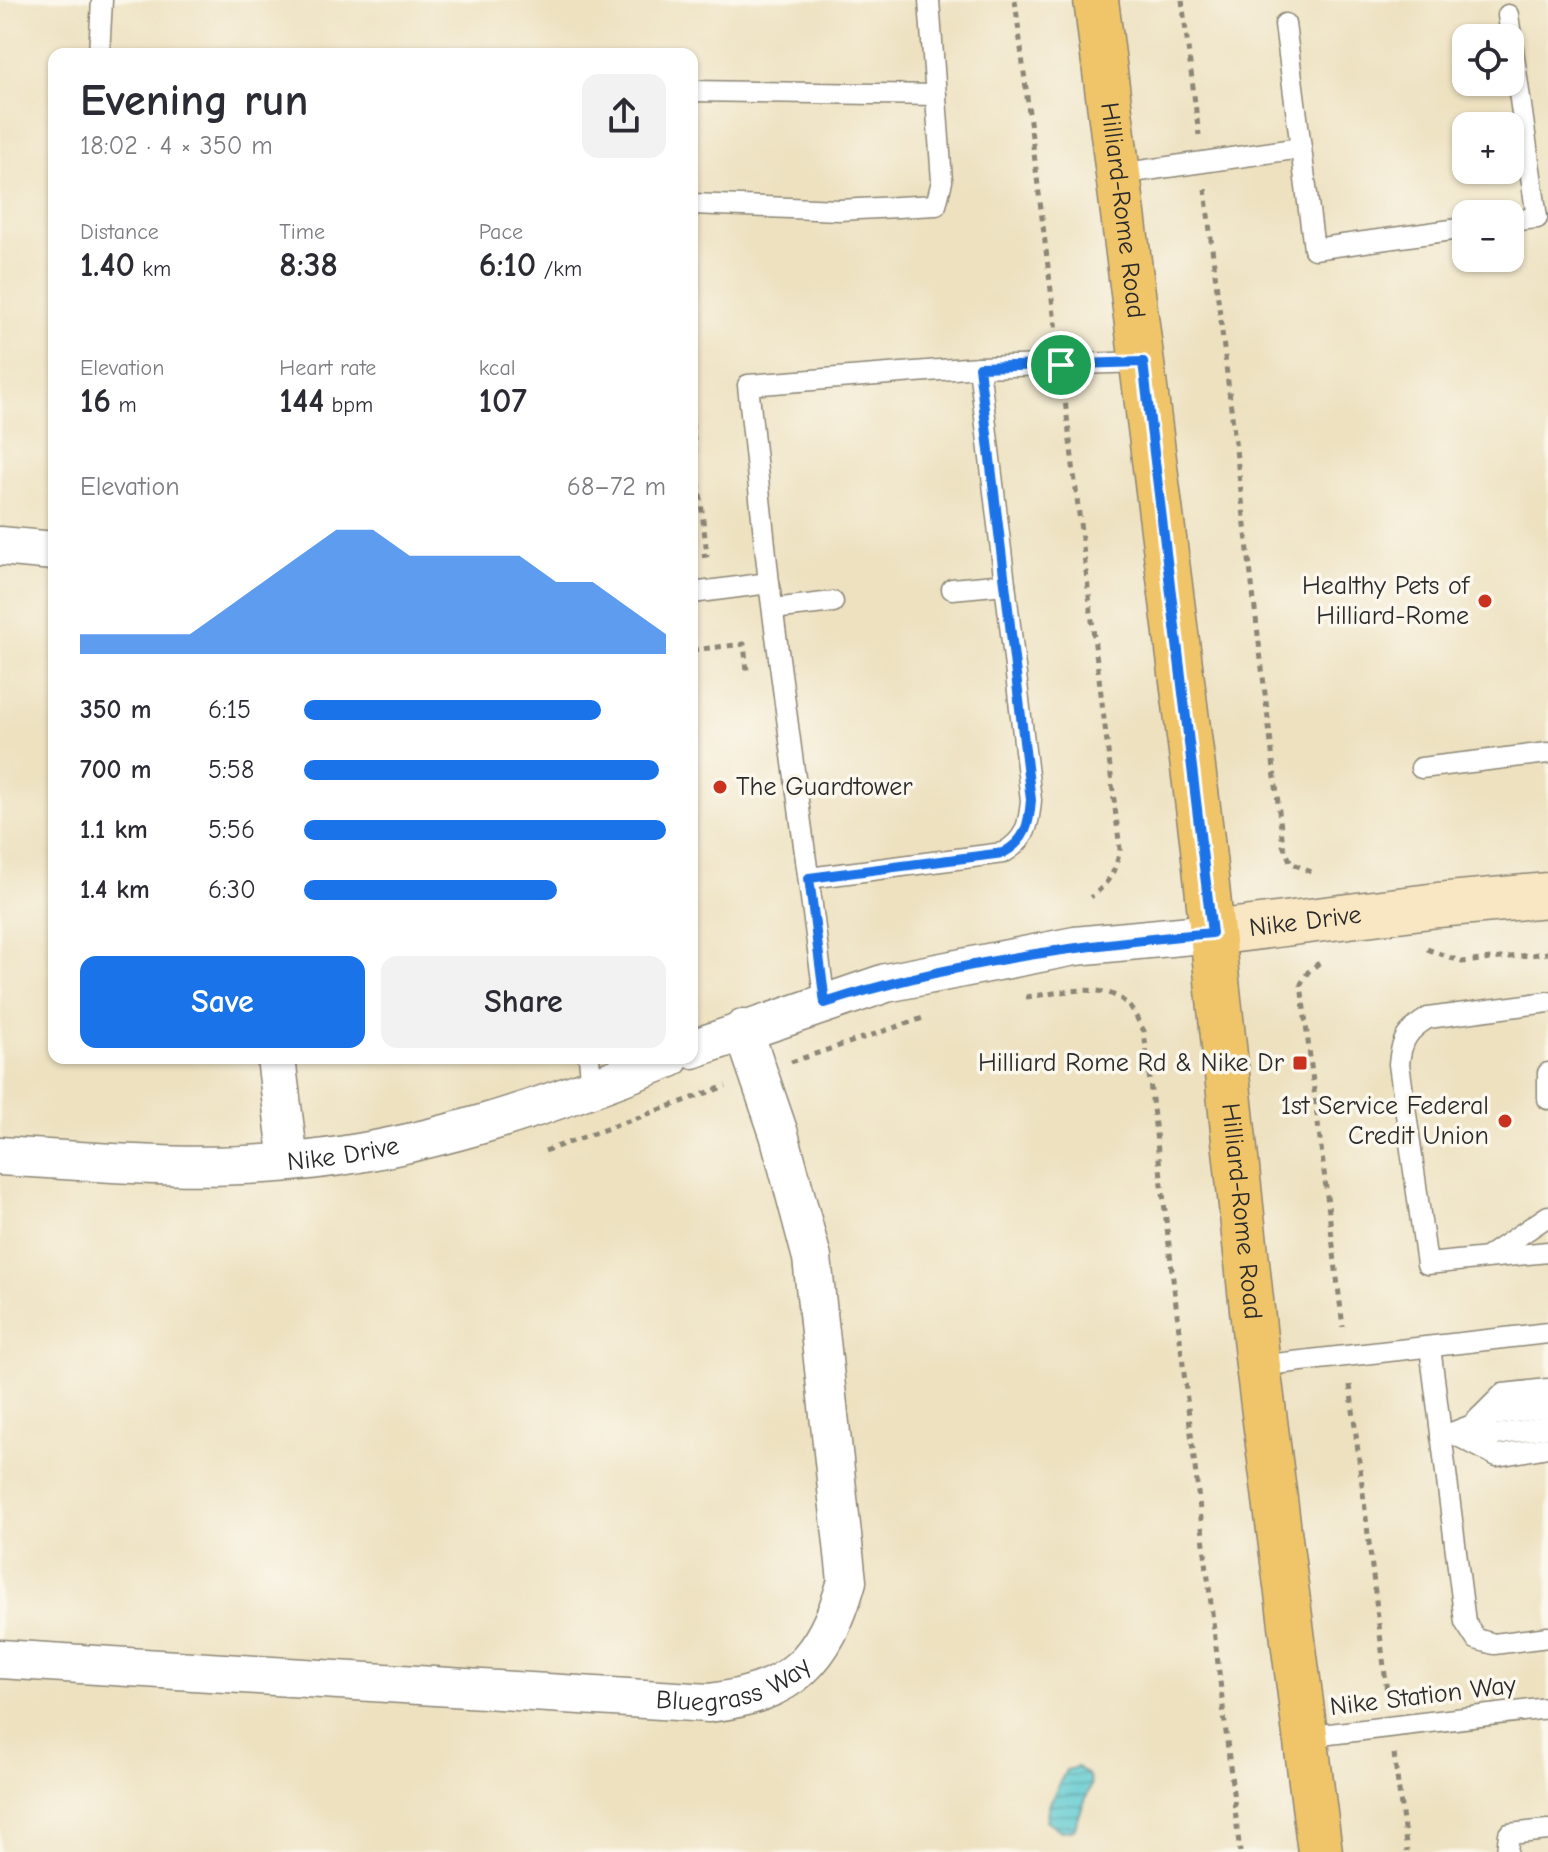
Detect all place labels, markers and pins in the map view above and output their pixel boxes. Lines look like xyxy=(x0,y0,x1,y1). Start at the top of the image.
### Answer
pin xyxy=(1027,331,1095,399)
place label: Healthy Pets of Hilliard-Rome xyxy=(1302,571,1471,631)
marker: Healthy Pets of Hilliard-Rome xyxy=(1476,592,1494,610)
place label: The Guardtower xyxy=(736,772,913,802)
marker: The Guardtower xyxy=(711,778,729,796)
place label: Hilliard Rome Rd & Nike Dr xyxy=(978,1048,1285,1078)
marker: Hilliard Rome Rd & Nike Dr xyxy=(1291,1054,1309,1072)
place label: 1st Service Federal Credit Union xyxy=(1281,1091,1489,1151)
marker: 1st Service Federal Credit Union xyxy=(1496,1112,1514,1130)

